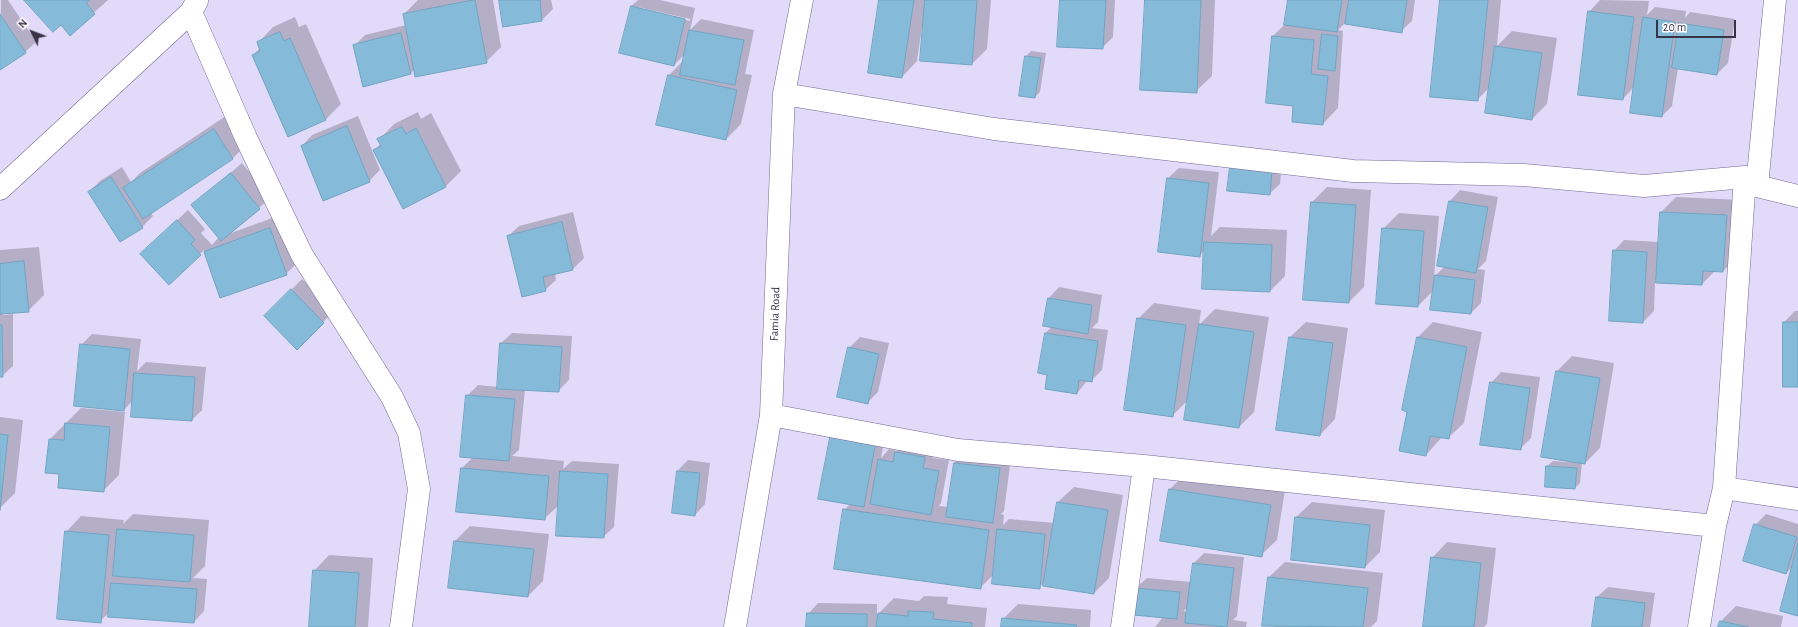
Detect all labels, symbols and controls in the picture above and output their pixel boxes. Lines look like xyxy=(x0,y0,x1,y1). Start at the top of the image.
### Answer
north arrow xyxy=(12,12,52,52)
scale bar xyxy=(1658,12,1738,38)
text: N xyxy=(16,17,29,30)
text: 20 m xyxy=(1663,21,1686,33)
street label: Famia Road xyxy=(767,287,783,341)

